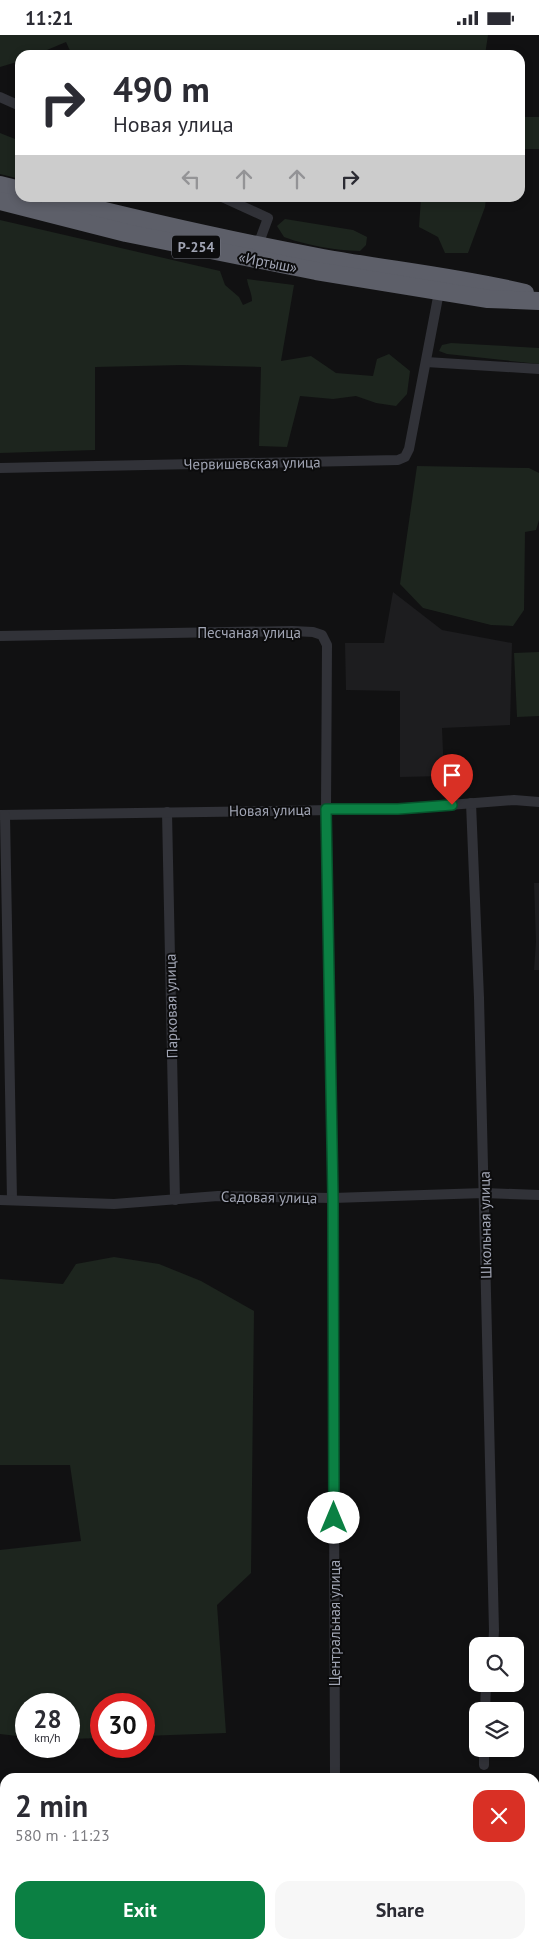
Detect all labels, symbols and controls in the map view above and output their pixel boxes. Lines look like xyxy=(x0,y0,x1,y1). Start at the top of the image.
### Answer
text: 11:21 xyxy=(25,6,73,30)
text: 490 m xyxy=(113,66,210,112)
icon: right xyxy=(30,70,95,135)
text: Новая улица xyxy=(113,110,234,138)
icon: left xyxy=(177,165,205,193)
icon: ahead xyxy=(230,165,258,193)
icon: ahead xyxy=(283,165,311,193)
icon: right xyxy=(336,165,364,193)
road number: Р-254 xyxy=(172,235,220,258)
street label: «Иртыш» xyxy=(237,247,299,277)
street label: Червишевская улица xyxy=(183,452,321,474)
street label: Песчаная улица xyxy=(197,623,301,642)
pin xyxy=(431,754,473,805)
icon: arrive xyxy=(438,761,466,789)
street label: Новая улица xyxy=(229,800,311,820)
street label: Парковая улица xyxy=(161,953,181,1059)
street label: Школьная улица xyxy=(475,1171,495,1279)
street label: Садовая улица xyxy=(221,1187,317,1207)
position arrow xyxy=(307,1491,359,1543)
street label: Центральная улица xyxy=(325,1560,344,1686)
map controls xyxy=(469,1637,524,1757)
button: search xyxy=(469,1637,524,1692)
speed limit sign: 30 xyxy=(90,1693,155,1758)
button: layers xyxy=(469,1702,524,1757)
text: 28 xyxy=(33,1703,62,1735)
text: km/h xyxy=(34,1730,61,1745)
text: 2 min xyxy=(15,1786,88,1825)
button: close xyxy=(473,1790,525,1842)
text: 580 m · 11:23 xyxy=(15,1825,110,1845)
button: Exit xyxy=(15,1881,265,1939)
button: Share xyxy=(275,1881,525,1939)

